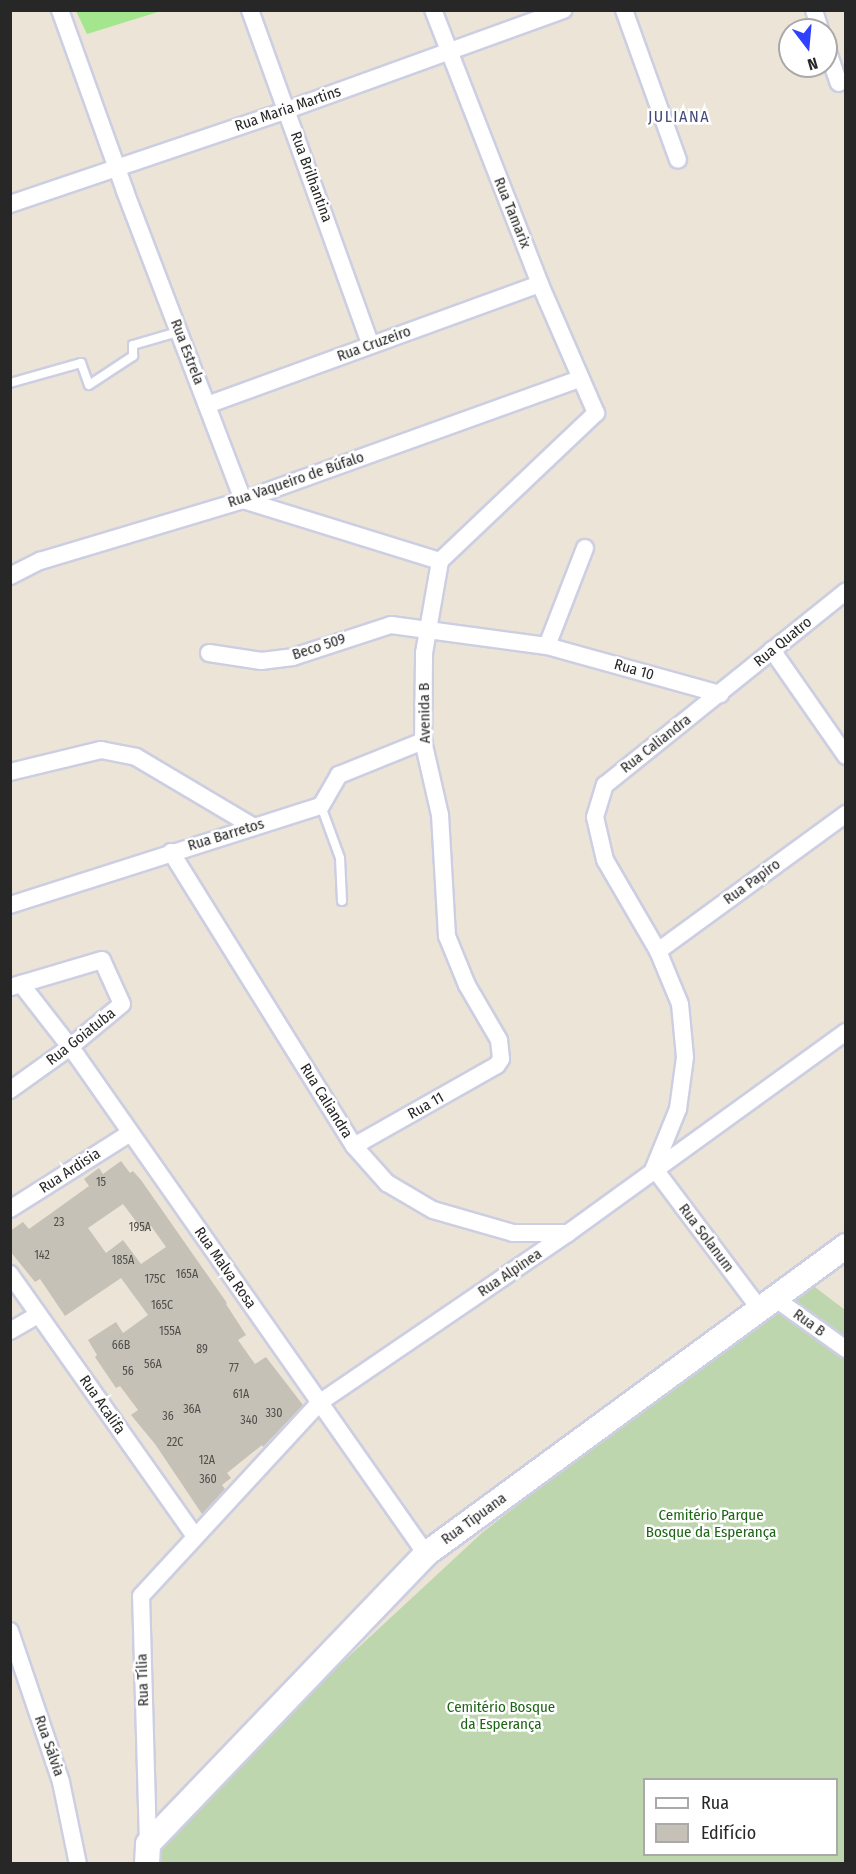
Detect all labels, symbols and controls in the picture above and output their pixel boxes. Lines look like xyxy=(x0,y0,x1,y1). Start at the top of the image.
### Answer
north arrow xyxy=(778,18,838,78)
text: N xyxy=(805,53,820,74)
street label: Rua Maria Martins xyxy=(233,82,343,136)
district label: JULIANA xyxy=(648,107,710,127)
street label: Rua Brilhantina xyxy=(286,129,336,225)
street label: Rua Tamarix xyxy=(490,175,534,251)
street label: Rua Estrela xyxy=(166,317,208,387)
street label: Rua Cruzeiro xyxy=(335,322,413,366)
street label: Rua Vaqueiro de Búfalo xyxy=(226,448,366,512)
street label: Rua Quatro xyxy=(750,613,816,671)
street label: Beco 509 xyxy=(290,630,348,664)
street label: Rua 10 xyxy=(612,656,656,684)
street label: Avenida B xyxy=(415,682,435,744)
street label: Rua Caliandra xyxy=(617,711,695,777)
street label: Rua Barretos xyxy=(186,815,266,855)
street label: Rua Papiro xyxy=(720,855,784,909)
street label: Rua Goiatuba xyxy=(43,1005,119,1069)
street label: Rua Caliandra xyxy=(296,1060,356,1142)
street label: Rua 11 xyxy=(405,1089,447,1123)
street label: Rua Ardisia xyxy=(36,1145,104,1197)
house number: 15 xyxy=(96,1176,106,1190)
street label: Rua Solanum xyxy=(675,1200,737,1276)
house number: 23 xyxy=(54,1216,64,1230)
house number: 195A xyxy=(129,1221,151,1235)
street label: Rua Malva Rosa xyxy=(190,1224,260,1312)
street label: Rua Alpinea xyxy=(475,1245,545,1301)
house number: 142 xyxy=(34,1249,50,1263)
house number: 185A xyxy=(112,1254,134,1268)
house number: 165A xyxy=(176,1268,198,1282)
house number: 175C xyxy=(145,1273,165,1287)
house number: 165C xyxy=(151,1299,173,1313)
street label: Rua B xyxy=(790,1305,828,1341)
house number: 155A xyxy=(159,1325,181,1339)
house number: 66B xyxy=(112,1339,130,1353)
house number: 89 xyxy=(196,1343,208,1357)
house number: 56A xyxy=(144,1358,162,1372)
house number: 77 xyxy=(229,1362,239,1376)
house number: 56 xyxy=(122,1365,134,1379)
street label: Rua Acalifa xyxy=(75,1372,129,1438)
house number: 61A xyxy=(233,1388,249,1402)
house number: 36A xyxy=(183,1403,201,1417)
house number: 330 xyxy=(265,1407,283,1421)
house number: 36 xyxy=(162,1410,174,1424)
house number: 340 xyxy=(240,1414,258,1428)
house number: 22C xyxy=(167,1436,183,1450)
house number: 12A xyxy=(199,1454,215,1468)
house number: 360 xyxy=(199,1473,217,1487)
street label: Rua Tipuana xyxy=(438,1489,510,1549)
park label: Cemitério Parque Bosque da Esperança xyxy=(646,1506,776,1541)
street label: Rua Tília xyxy=(133,1653,153,1707)
park label: Cemitério Bosque da Esperança xyxy=(447,1698,555,1733)
street label: Rua Sálvia xyxy=(30,1713,68,1779)
legend xyxy=(643,1778,838,1856)
text: Rua xyxy=(701,1792,729,1814)
text: Edifício xyxy=(701,1822,756,1844)

